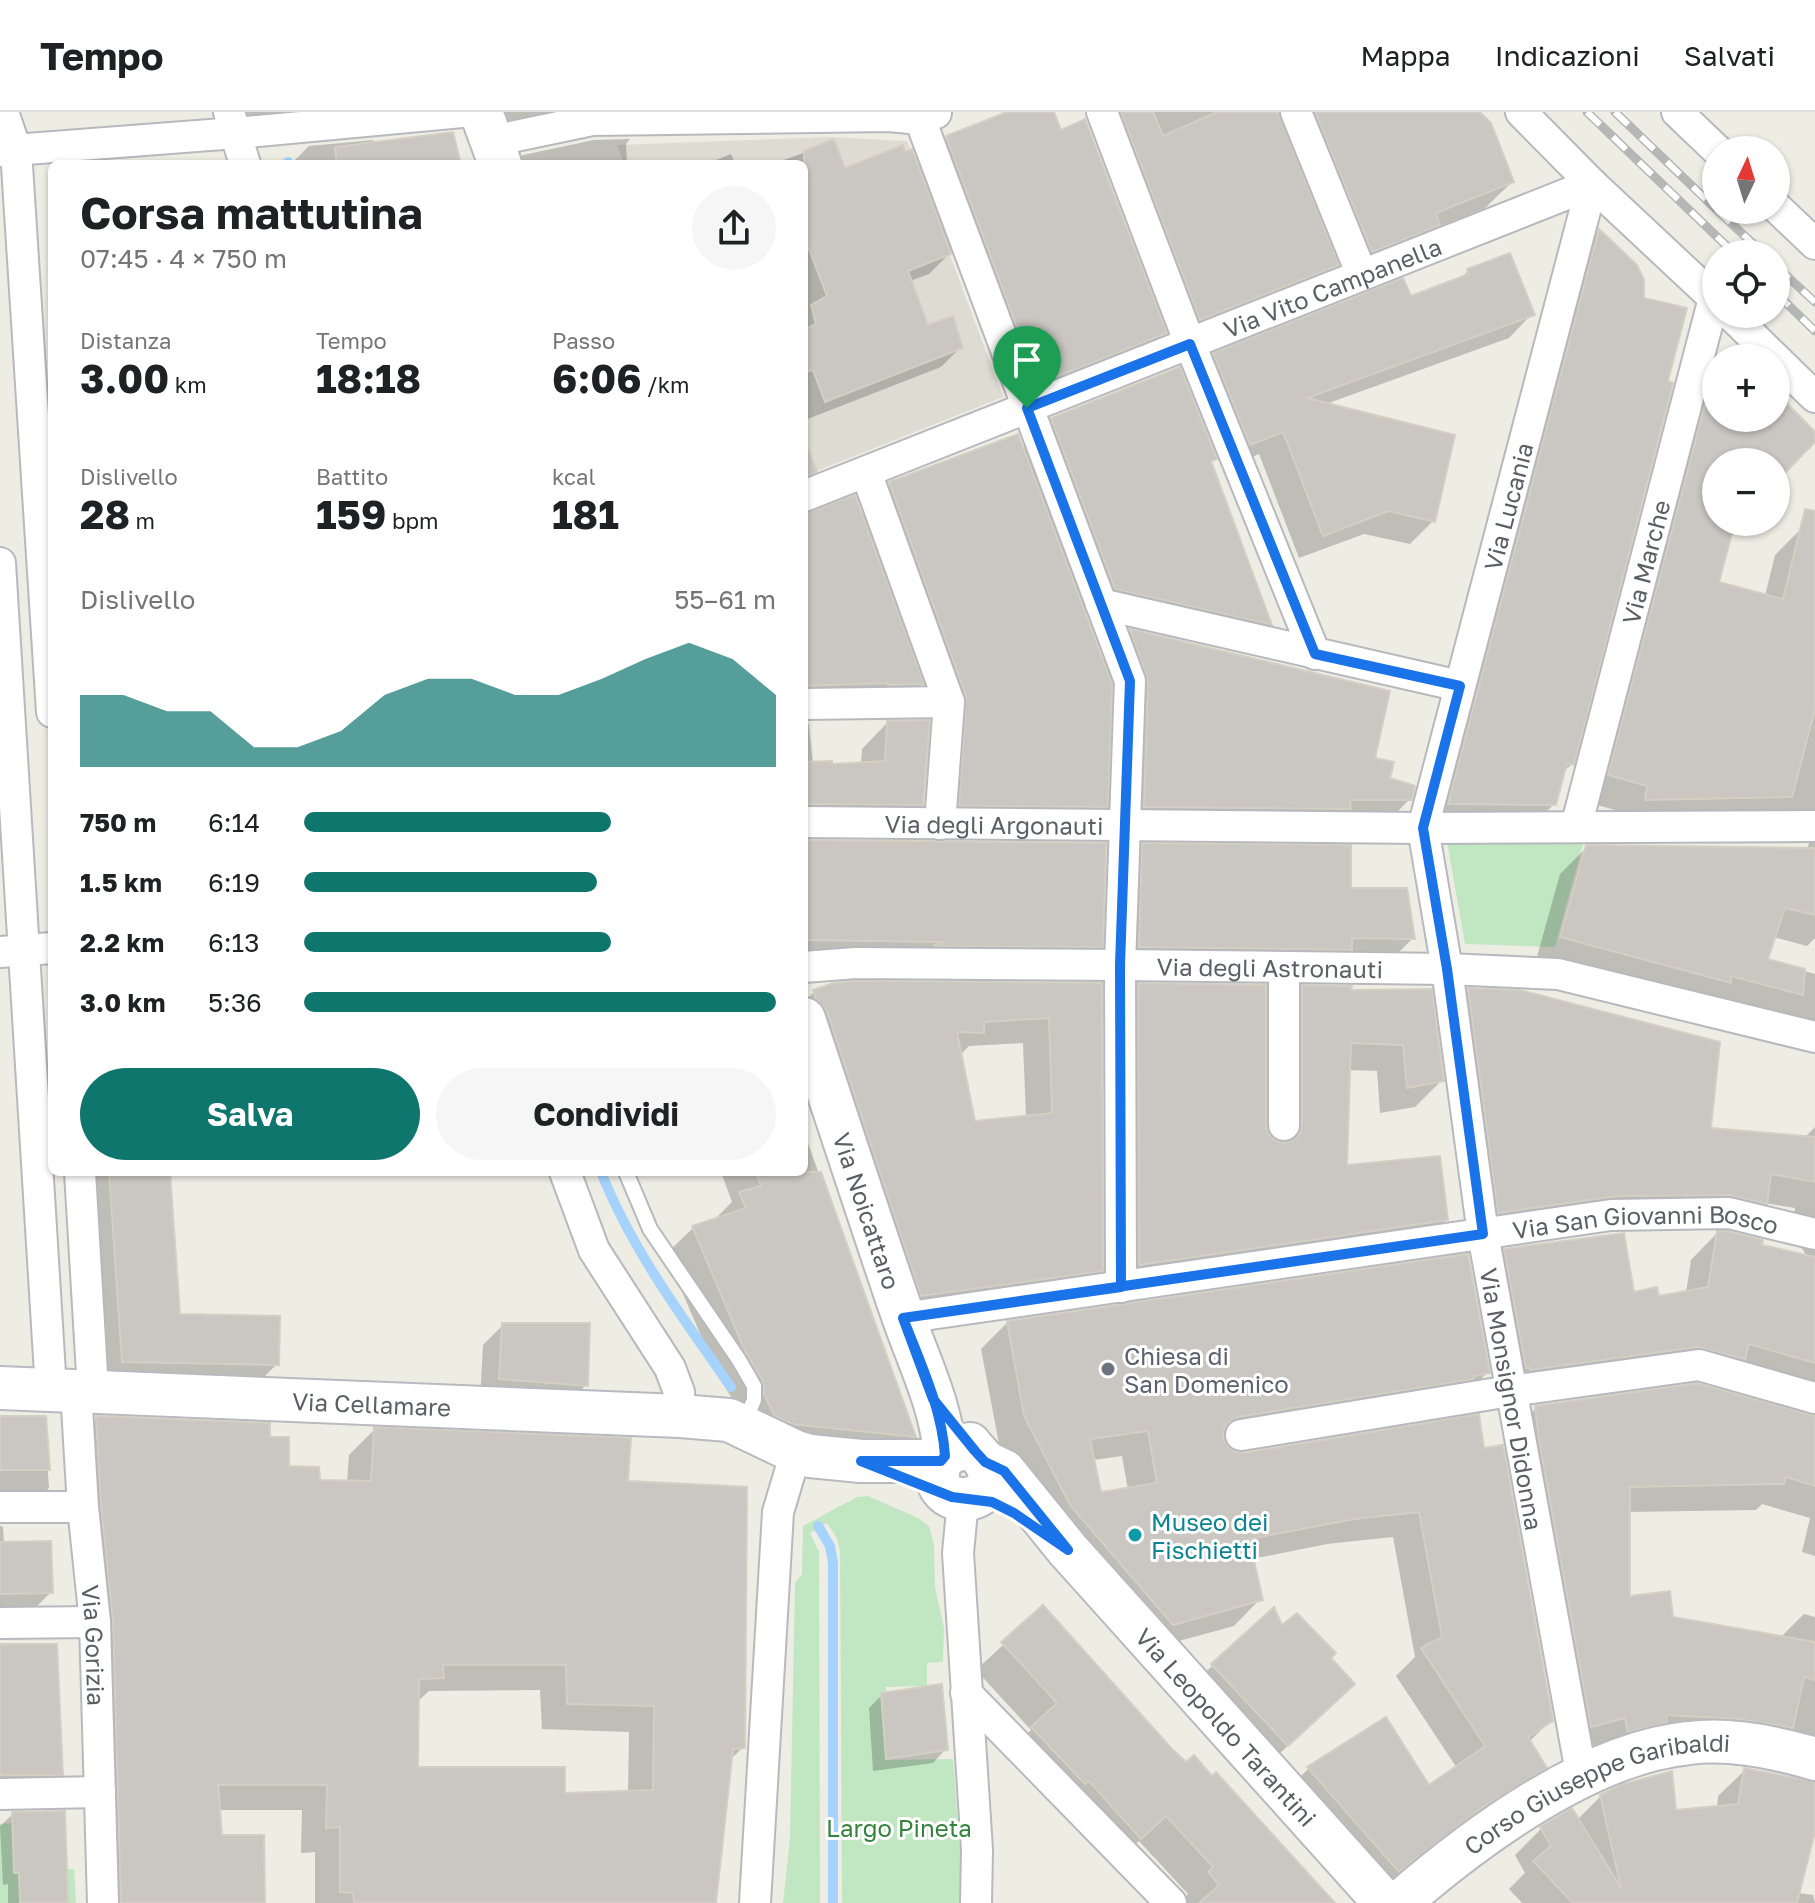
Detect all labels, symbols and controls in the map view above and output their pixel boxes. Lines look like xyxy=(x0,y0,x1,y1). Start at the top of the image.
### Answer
text: Tempo xyxy=(40,33,164,78)
text: Mappa xyxy=(1360,39,1451,72)
text: Indicazioni xyxy=(1495,39,1640,72)
text: Salvati xyxy=(1684,39,1775,72)
north arrow xyxy=(1702,136,1790,224)
map controls xyxy=(1702,136,1790,536)
text: Corsa mattutina xyxy=(80,186,423,239)
button: share xyxy=(692,186,776,270)
street label: Via Vito Campanella xyxy=(1219,231,1445,343)
button: locate xyxy=(1702,240,1790,328)
text: 07:45 · 4 × 750 m xyxy=(80,243,287,274)
pin xyxy=(993,326,1061,408)
text: Distanza xyxy=(80,327,171,354)
text: Tempo xyxy=(316,327,387,354)
text: Passo xyxy=(552,327,615,354)
icon: arrive xyxy=(1005,338,1049,382)
button: + xyxy=(1702,344,1790,432)
text: 3.00 xyxy=(80,354,169,402)
text: 18:18 xyxy=(316,354,421,402)
text: 6:06 xyxy=(552,354,642,402)
text: km xyxy=(169,371,207,398)
text: /km xyxy=(642,371,690,398)
street label: Via Lucania xyxy=(1477,439,1538,573)
button: − xyxy=(1702,448,1790,536)
text: Dislivello xyxy=(80,463,178,490)
text: Battito xyxy=(316,463,388,490)
text: kcal xyxy=(552,463,595,490)
text: 28 xyxy=(80,490,130,538)
text: 159 xyxy=(316,490,386,538)
text: 181 xyxy=(552,490,619,538)
street label: Via Marche xyxy=(1615,497,1675,627)
text: m xyxy=(130,507,155,534)
text: bpm xyxy=(386,507,438,534)
text: Dislivello xyxy=(80,584,195,615)
text: 55–61 m xyxy=(674,584,776,615)
text: 750 m xyxy=(80,807,156,838)
text: 6:14 xyxy=(208,807,260,838)
street label: Via degli Argonauti xyxy=(884,808,1104,839)
text: 1.5 km xyxy=(80,867,162,898)
text: 6:19 xyxy=(208,867,260,898)
text: 2.2 km xyxy=(80,927,164,958)
text: 6:13 xyxy=(208,927,259,958)
street label: Via degli Astronauti xyxy=(1156,951,1383,983)
text: 3.0 km xyxy=(80,987,165,1018)
text: 5:36 xyxy=(208,987,262,1018)
button: Salva xyxy=(80,1068,420,1160)
button: Condividi xyxy=(436,1068,776,1160)
street label: Via Noicattaro xyxy=(828,1129,907,1293)
street label: Via San Giovanni Bosco xyxy=(1510,1198,1782,1244)
street label: Via Monsignor Didonna xyxy=(1475,1266,1549,1532)
place label: Chiesa di San Domenico xyxy=(1124,1341,1289,1398)
marker: Chiesa di San Domenico xyxy=(1099,1360,1117,1378)
street label: Via Cellamare xyxy=(292,1386,452,1421)
place label: Museo dei Fischietti xyxy=(1151,1507,1268,1564)
marker: Museo dei Fischietti xyxy=(1126,1526,1144,1544)
street label: Via Gorizia xyxy=(77,1583,112,1706)
street label: Via Leopoldo Tarantini xyxy=(1130,1621,1323,1832)
street label: Corso Giuseppe Garibaldi xyxy=(1458,1727,1731,1860)
park label: Largo Pineta xyxy=(826,1813,972,1842)

